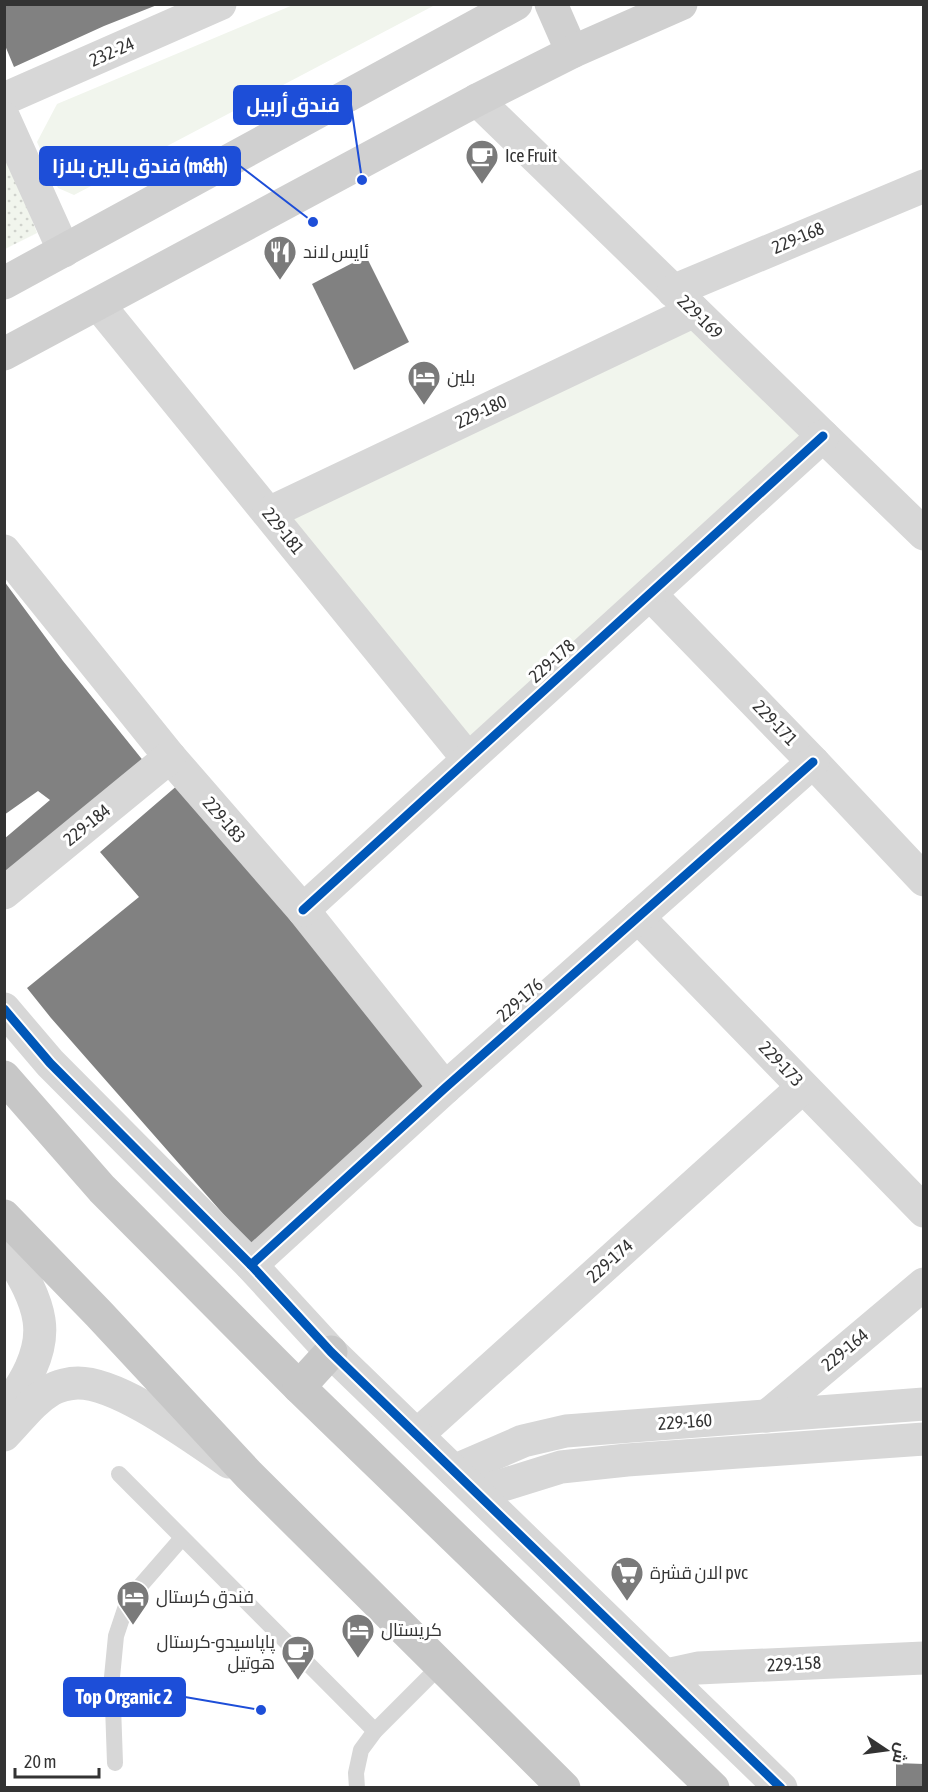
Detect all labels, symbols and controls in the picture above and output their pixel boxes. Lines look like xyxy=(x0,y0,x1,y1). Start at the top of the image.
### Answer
street label: 232-24 xyxy=(86,32,137,71)
callout: فندق أربيل xyxy=(234,86,351,124)
text: فندق أربيل xyxy=(246,91,340,118)
cafe icon: Ice Fruit xyxy=(464,138,500,185)
place label: Ice Fruit xyxy=(505,145,557,166)
callout: فندق بالين بلازا (m&h) xyxy=(40,147,240,185)
text: فندق بالين بلازا (m&h) xyxy=(52,154,228,179)
street label: 229-168 xyxy=(769,217,827,258)
restaurant icon: ئایس لاند xyxy=(262,234,298,281)
place label: ئایس لاند xyxy=(303,241,369,263)
street label: 229-169 xyxy=(673,290,727,343)
hotel icon: بلين xyxy=(406,359,442,406)
place label: بلين xyxy=(447,366,475,388)
street label: 229-180 xyxy=(452,391,510,433)
street label: 229-181 xyxy=(258,503,309,558)
street label: 229-178 xyxy=(524,635,579,687)
street label: 229-171 xyxy=(749,696,802,750)
street label: 229-183 xyxy=(199,792,250,847)
street label: 229-184 xyxy=(59,799,114,850)
street label: 229-176 xyxy=(492,974,547,1026)
street label: 229-173 xyxy=(755,1037,808,1091)
street label: 229-174 xyxy=(582,1235,637,1287)
street label: 229-164 xyxy=(817,1324,872,1375)
street label: 229-160 xyxy=(657,1409,713,1434)
supermarket icon: الان قشرة pvc xyxy=(609,1555,645,1602)
place label: الان قشرة pvc xyxy=(650,1562,748,1584)
hotel icon: فندق کرستال xyxy=(115,1579,151,1626)
place label: فندق کرستال xyxy=(156,1586,254,1609)
hotel icon: كريستال xyxy=(340,1612,376,1659)
place label: كريستال xyxy=(381,1619,442,1641)
place label: پاپاسيدو-كرستال هوتيل xyxy=(157,1631,275,1674)
cafe icon: پاپاسيدو-كرستال هوتيل xyxy=(280,1634,316,1681)
street label: 229-158 xyxy=(766,1652,822,1675)
callout: Top Organic 2 xyxy=(64,1678,185,1716)
text: Top Organic 2 xyxy=(75,1685,173,1708)
north arrow xyxy=(856,1720,916,1780)
scale bar xyxy=(15,1741,99,1779)
text: ش xyxy=(889,1741,912,1765)
text: 20 m xyxy=(24,1751,56,1772)

